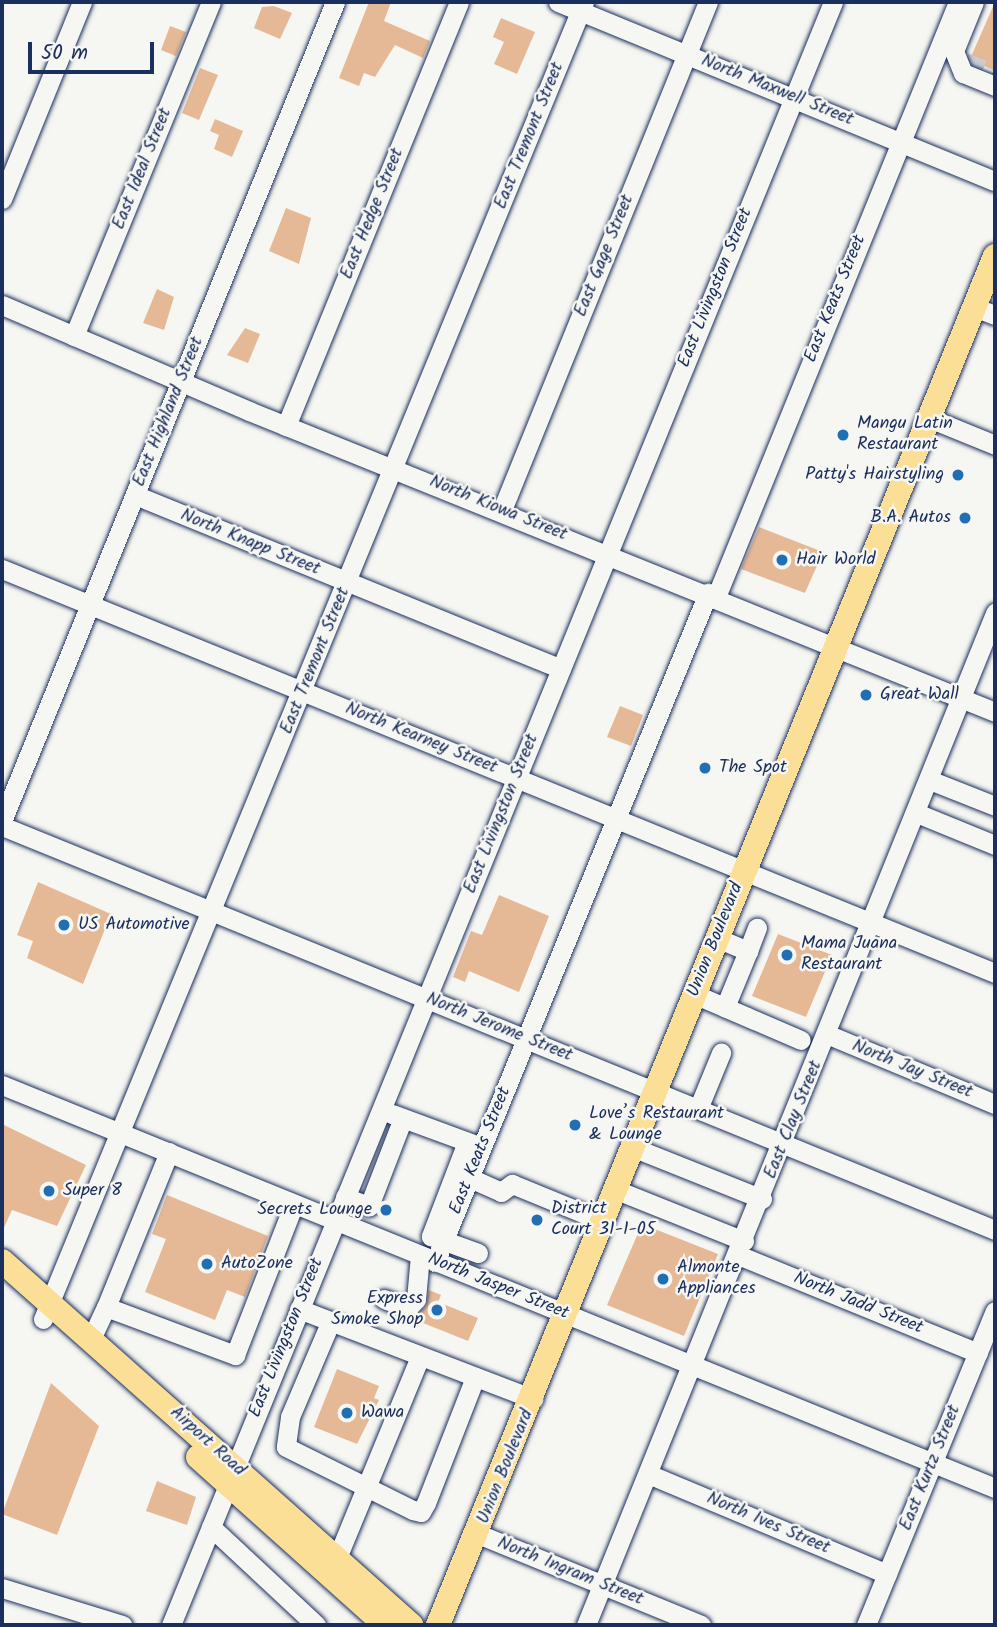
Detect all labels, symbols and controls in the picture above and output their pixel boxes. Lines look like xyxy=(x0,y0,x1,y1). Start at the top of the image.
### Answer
scale bar xyxy=(32,28,158,72)
text: 50 m xyxy=(41,37,88,70)
street label: North Maxwell Street xyxy=(698,51,856,131)
street label: East Tremont Street xyxy=(491,59,569,213)
street label: East Ideal Street xyxy=(109,105,177,233)
street label: East Hedge Street xyxy=(337,145,409,283)
street label: East Gage Street xyxy=(571,192,639,320)
street label: East Livingston Street xyxy=(674,205,758,371)
street label: East Keats Street xyxy=(801,232,871,366)
street label: East Highland Street xyxy=(129,334,209,490)
place label: Mangu Latin Restaurant xyxy=(857,414,953,457)
marker: Mangu Latin Restaurant xyxy=(835,427,851,443)
place label: Patty's Hairstyling xyxy=(805,464,944,486)
marker: Patty's Hairstyling xyxy=(950,467,966,483)
street label: North Kiowa Street xyxy=(426,472,570,546)
street label: North Knapp Street xyxy=(177,505,323,581)
place label: B.A. Autos xyxy=(870,507,951,529)
marker: B.A. Autos xyxy=(957,510,973,526)
place label: Hair World xyxy=(796,549,876,571)
marker: Hair World xyxy=(774,552,790,568)
street label: East Tremont Street xyxy=(277,584,355,738)
place label: Great Wall xyxy=(880,684,959,706)
marker: Great Wall xyxy=(858,687,874,703)
street label: North Kearney Street xyxy=(342,699,500,779)
street label: East Livingston Street xyxy=(460,731,544,897)
place label: The Spot xyxy=(719,757,787,779)
marker: The Spot xyxy=(697,760,713,776)
street label: Union Boulevard xyxy=(683,880,749,1000)
place label: US Automotive xyxy=(78,914,190,936)
marker: US Automotive xyxy=(56,917,72,933)
place label: Mama Juana Restaurant xyxy=(801,934,897,976)
marker: Mama Juana Restaurant xyxy=(779,947,795,963)
street label: North Jerome Street xyxy=(423,989,575,1067)
street label: North Jay Street xyxy=(848,1036,976,1104)
street label: East Clay Street xyxy=(760,1058,828,1182)
street label: East Keats Street xyxy=(446,1084,516,1218)
place label: Love’s Restaurant & Lounge xyxy=(589,1104,724,1146)
marker: Love’s Restaurant & Lounge xyxy=(567,1117,583,1133)
place label: Super 8 xyxy=(63,1180,122,1202)
marker: Super 8 xyxy=(41,1183,57,1199)
place label: Secrets Lounge xyxy=(258,1199,372,1221)
place label: District Court 31-1-05 xyxy=(551,1199,656,1242)
marker: Secrets Lounge xyxy=(378,1202,394,1218)
marker: District Court 31-1-05 xyxy=(529,1212,545,1228)
street label: North Jasper Street xyxy=(424,1249,572,1325)
place label: AutoZone xyxy=(221,1253,293,1275)
street label: East Livingston Street xyxy=(245,1255,329,1421)
marker: AutoZone xyxy=(199,1256,215,1272)
place label: Almonte Appliances xyxy=(677,1258,756,1300)
street label: North Jadd Street xyxy=(790,1268,926,1340)
marker: Almonte Appliances xyxy=(655,1271,671,1287)
place label: Express Smoke Shop xyxy=(331,1289,423,1332)
marker: Express Smoke Shop xyxy=(429,1302,445,1318)
street label: Airport Road xyxy=(165,1402,249,1482)
place label: Wawa xyxy=(361,1402,404,1424)
street label: East Kurtz Street xyxy=(896,1402,966,1534)
marker: Wawa xyxy=(339,1405,355,1421)
street label: Union Boulevard xyxy=(473,1407,539,1527)
street label: North Ives Street xyxy=(703,1488,833,1560)
street label: North Ingram Street xyxy=(494,1533,646,1611)

